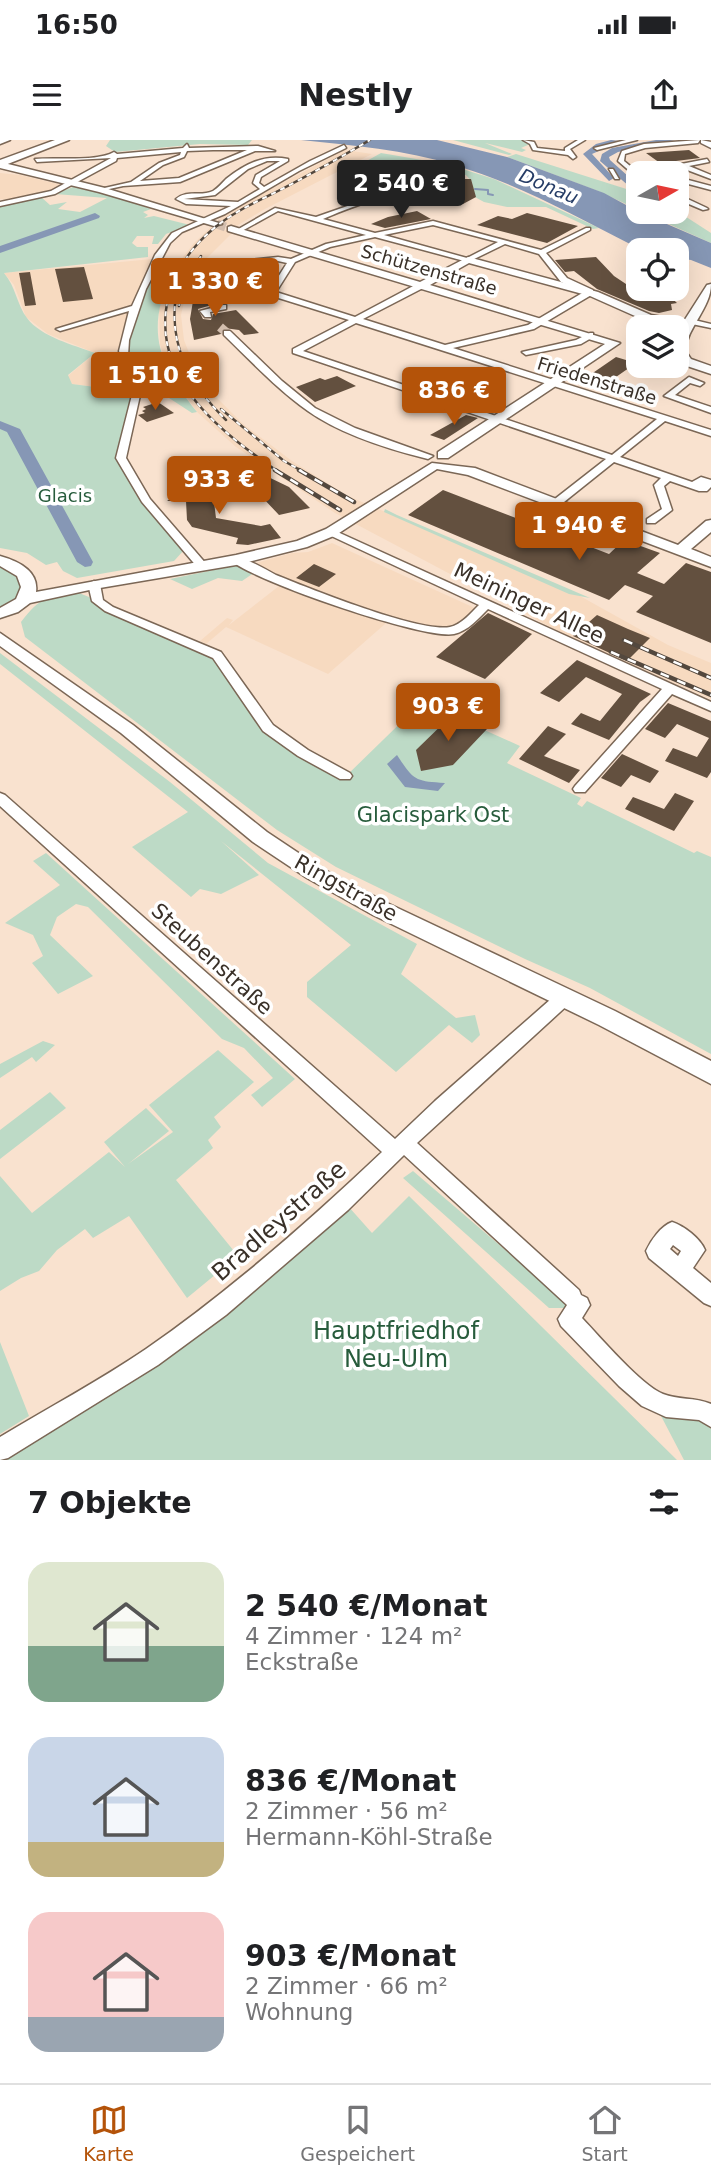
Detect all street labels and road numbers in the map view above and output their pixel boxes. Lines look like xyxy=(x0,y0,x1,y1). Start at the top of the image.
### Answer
street label: Schützenstraße xyxy=(359,240,500,299)
street label: Friedenstraße xyxy=(535,352,659,409)
street label: Meininger Allee xyxy=(450,558,608,648)
street label: Ringstraße xyxy=(290,850,402,926)
street label: Steubenstraße xyxy=(147,898,277,1020)
street label: Bradleystraße xyxy=(206,1155,352,1287)

